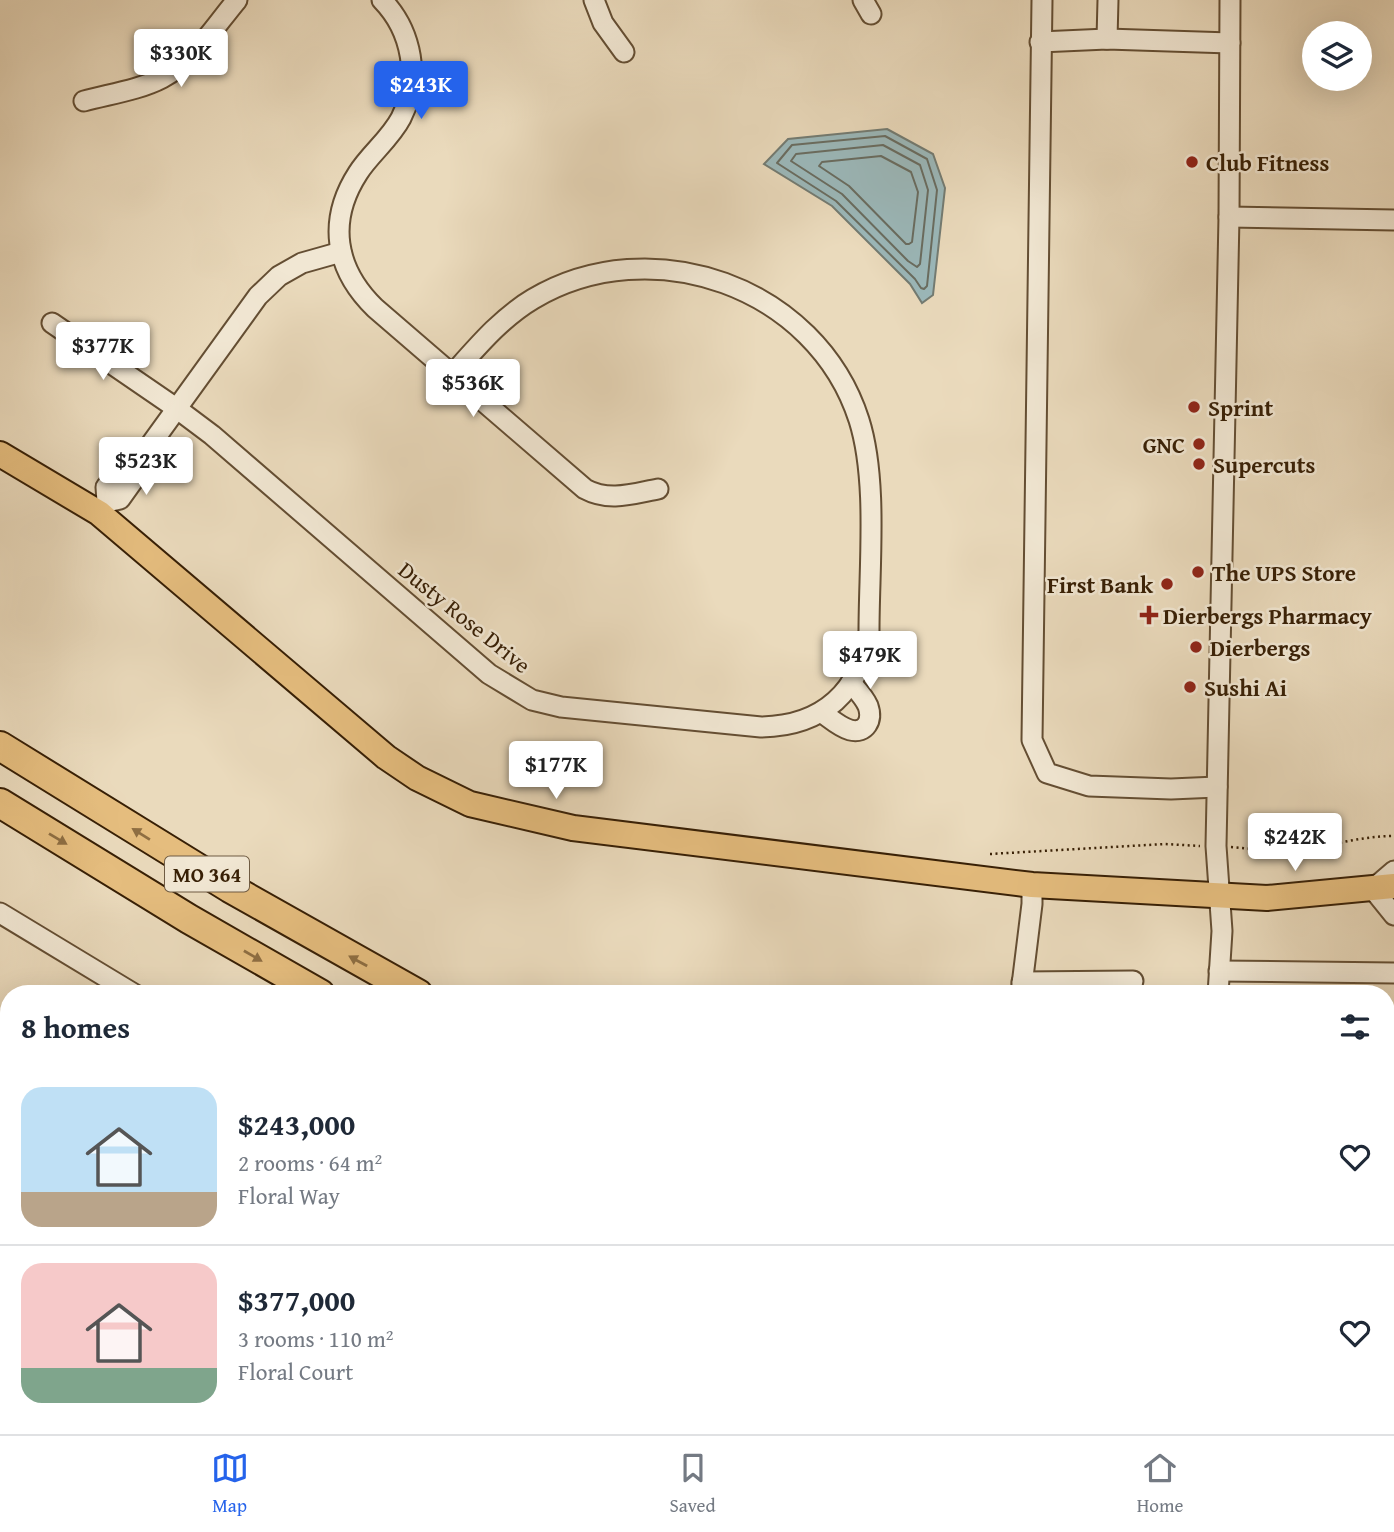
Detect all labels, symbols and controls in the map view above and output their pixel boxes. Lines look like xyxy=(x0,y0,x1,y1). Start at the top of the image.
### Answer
map controls xyxy=(1302,21,1372,91)
button: layers xyxy=(1302,21,1372,91)
pin: $330K xyxy=(132,29,230,89)
text: $330K xyxy=(150,35,212,68)
pin: $243K xyxy=(372,61,470,121)
text: $243K xyxy=(390,67,452,100)
place label: Club Fitness xyxy=(1206,146,1329,179)
marker: Club Fitness xyxy=(1184,154,1200,170)
pin: $377K xyxy=(54,322,152,382)
text: $377K xyxy=(72,328,134,361)
pin: $536K xyxy=(424,360,522,419)
text: $536K xyxy=(442,365,504,398)
place label: Sprint xyxy=(1208,391,1273,424)
marker: Sprint xyxy=(1186,399,1202,415)
place label: GNC xyxy=(1143,428,1185,461)
marker: GNC xyxy=(1191,436,1207,452)
pin: $523K xyxy=(97,438,195,497)
text: $523K xyxy=(115,443,177,476)
place label: Supercuts xyxy=(1213,448,1315,481)
marker: Supercuts xyxy=(1191,456,1207,472)
street label: Dusty Rose Drive xyxy=(392,553,538,681)
place label: The UPS Store xyxy=(1212,556,1356,589)
marker: The UPS Store xyxy=(1190,564,1206,580)
place label: First Bank xyxy=(1047,568,1154,601)
marker: First Bank xyxy=(1159,576,1175,592)
place label: Dierbergs Pharmacy xyxy=(1163,599,1372,632)
marker: Dierbergs Pharmacy xyxy=(1141,607,1157,623)
place label: Dierbergs xyxy=(1210,631,1311,664)
pin: $479K xyxy=(821,632,919,691)
text: $479K xyxy=(839,637,901,670)
marker: Dierbergs xyxy=(1188,639,1204,655)
place label: Sushi Ai xyxy=(1204,671,1287,704)
marker: Sushi Ai xyxy=(1182,679,1198,695)
pin: $177K xyxy=(507,742,605,801)
text: $177K xyxy=(525,747,587,780)
pin: $242K xyxy=(1246,814,1344,873)
text: $242K xyxy=(1264,819,1326,852)
one-way arrow xyxy=(131,827,150,840)
one-way arrow xyxy=(49,832,68,845)
road number: MO 364 xyxy=(165,856,249,892)
one-way arrow xyxy=(244,950,263,962)
one-way arrow xyxy=(348,955,368,967)
text: 8 homes xyxy=(21,1005,130,1049)
icon: filters xyxy=(1336,1008,1374,1046)
text: $243,000 xyxy=(238,1102,355,1146)
icon: home xyxy=(77,1115,161,1199)
icon: heart xyxy=(1336,1138,1374,1176)
text: 2 rooms · 64 m² xyxy=(238,1146,382,1179)
text: Floral Way xyxy=(238,1179,340,1212)
text: $377,000 xyxy=(238,1278,355,1322)
icon: home xyxy=(77,1291,161,1375)
icon: heart xyxy=(1336,1314,1374,1352)
text: 3 rooms · 110 m² xyxy=(238,1322,393,1355)
text: Floral Court xyxy=(238,1355,353,1388)
tab: Map xyxy=(211,1449,249,1519)
tab: Saved xyxy=(670,1449,716,1519)
tab: Home xyxy=(1137,1449,1183,1519)

